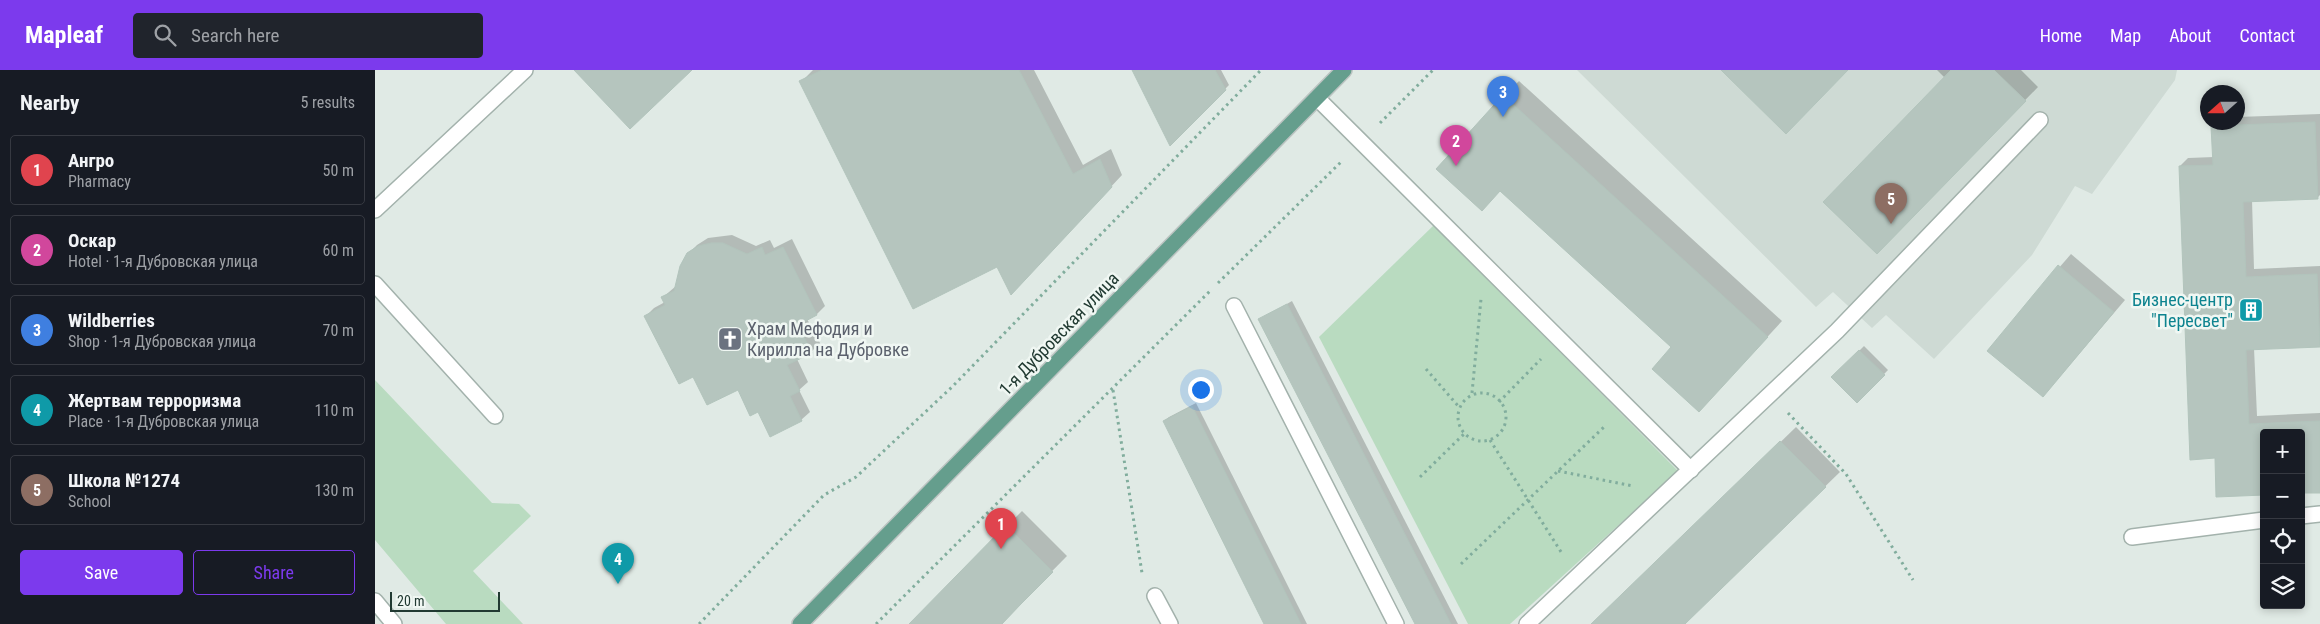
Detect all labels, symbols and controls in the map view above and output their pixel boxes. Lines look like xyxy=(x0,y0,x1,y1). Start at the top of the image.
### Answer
search box xyxy=(133,13,483,58)
text: Mapleaf xyxy=(25,21,103,49)
icon: search xyxy=(151,21,179,49)
text: Search here xyxy=(191,24,279,47)
text: Home xyxy=(2040,25,2082,46)
text: Map xyxy=(2110,25,2141,46)
text: About xyxy=(2169,25,2211,46)
text: Contact xyxy=(2239,25,2295,46)
pin: 3 xyxy=(1487,76,1519,117)
north arrow xyxy=(2200,85,2245,130)
text: Nearby xyxy=(20,91,79,115)
text: 5 results xyxy=(300,93,355,112)
pin: 2 xyxy=(1440,125,1472,166)
text: Ангро xyxy=(68,149,114,172)
text: 1 xyxy=(33,161,41,180)
text: 50 m xyxy=(322,161,354,180)
text: Pharmacy xyxy=(68,172,131,191)
pin: 5 xyxy=(1875,183,1907,224)
text: Оскар xyxy=(68,229,116,252)
text: 2 xyxy=(33,241,41,260)
text: 60 m xyxy=(322,241,354,260)
text: Hotel · 1-я Дубровская улица xyxy=(68,252,258,271)
street label: 1-я Дубровская улица xyxy=(994,268,1123,400)
place label: Бизнес-центр "Пересвет" xyxy=(2132,289,2233,331)
building icon: Бизнес-центр "Пересвет" xyxy=(2238,297,2264,323)
text: Wildberries xyxy=(68,309,155,332)
place label: Храм Мефодия и Кирилла на Дубровке xyxy=(747,318,909,360)
text: 3 xyxy=(33,321,41,340)
text: 70 m xyxy=(322,321,354,340)
church icon: Храм Мефодия и Кирилла на Дубровке xyxy=(717,326,743,352)
text: Shop · 1-я Дубровская улица xyxy=(68,332,256,351)
your location xyxy=(1188,377,1214,403)
text: Жертвам терроризма xyxy=(68,389,241,412)
text: 4 xyxy=(33,401,41,420)
text: 110 m xyxy=(315,401,354,420)
text: Place · 1-я Дубровская улица xyxy=(68,412,259,431)
map controls xyxy=(2260,429,2305,609)
button: + xyxy=(2260,429,2305,474)
text: Школа №1274 xyxy=(68,469,180,492)
button: − xyxy=(2260,474,2305,519)
text: 5 xyxy=(33,481,41,500)
text: 130 m xyxy=(315,481,354,500)
text: School xyxy=(68,492,111,511)
pin: 1 xyxy=(985,508,1017,549)
button: locate xyxy=(2260,519,2305,564)
pin: 4 xyxy=(602,543,634,584)
button: Save xyxy=(20,550,183,595)
button: Share xyxy=(193,550,355,595)
button: layers xyxy=(2260,564,2305,609)
scale bar xyxy=(390,589,500,612)
text: 20 m xyxy=(397,593,425,609)

